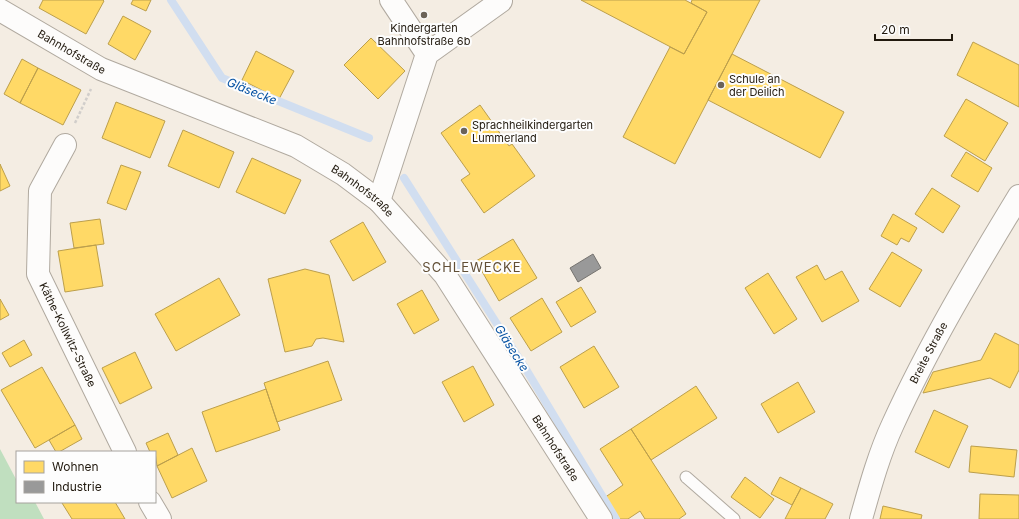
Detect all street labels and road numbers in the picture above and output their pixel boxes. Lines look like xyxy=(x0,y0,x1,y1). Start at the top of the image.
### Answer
street label: Bahnhofstraße xyxy=(35,27,107,77)
street label: Bahnhofstraße xyxy=(329,162,397,220)
street label: Käthe-Kollwitz-Straße xyxy=(36,280,99,389)
street label: Breite Straße xyxy=(907,320,950,386)
street label: Bahnhofstraße xyxy=(529,412,582,484)

